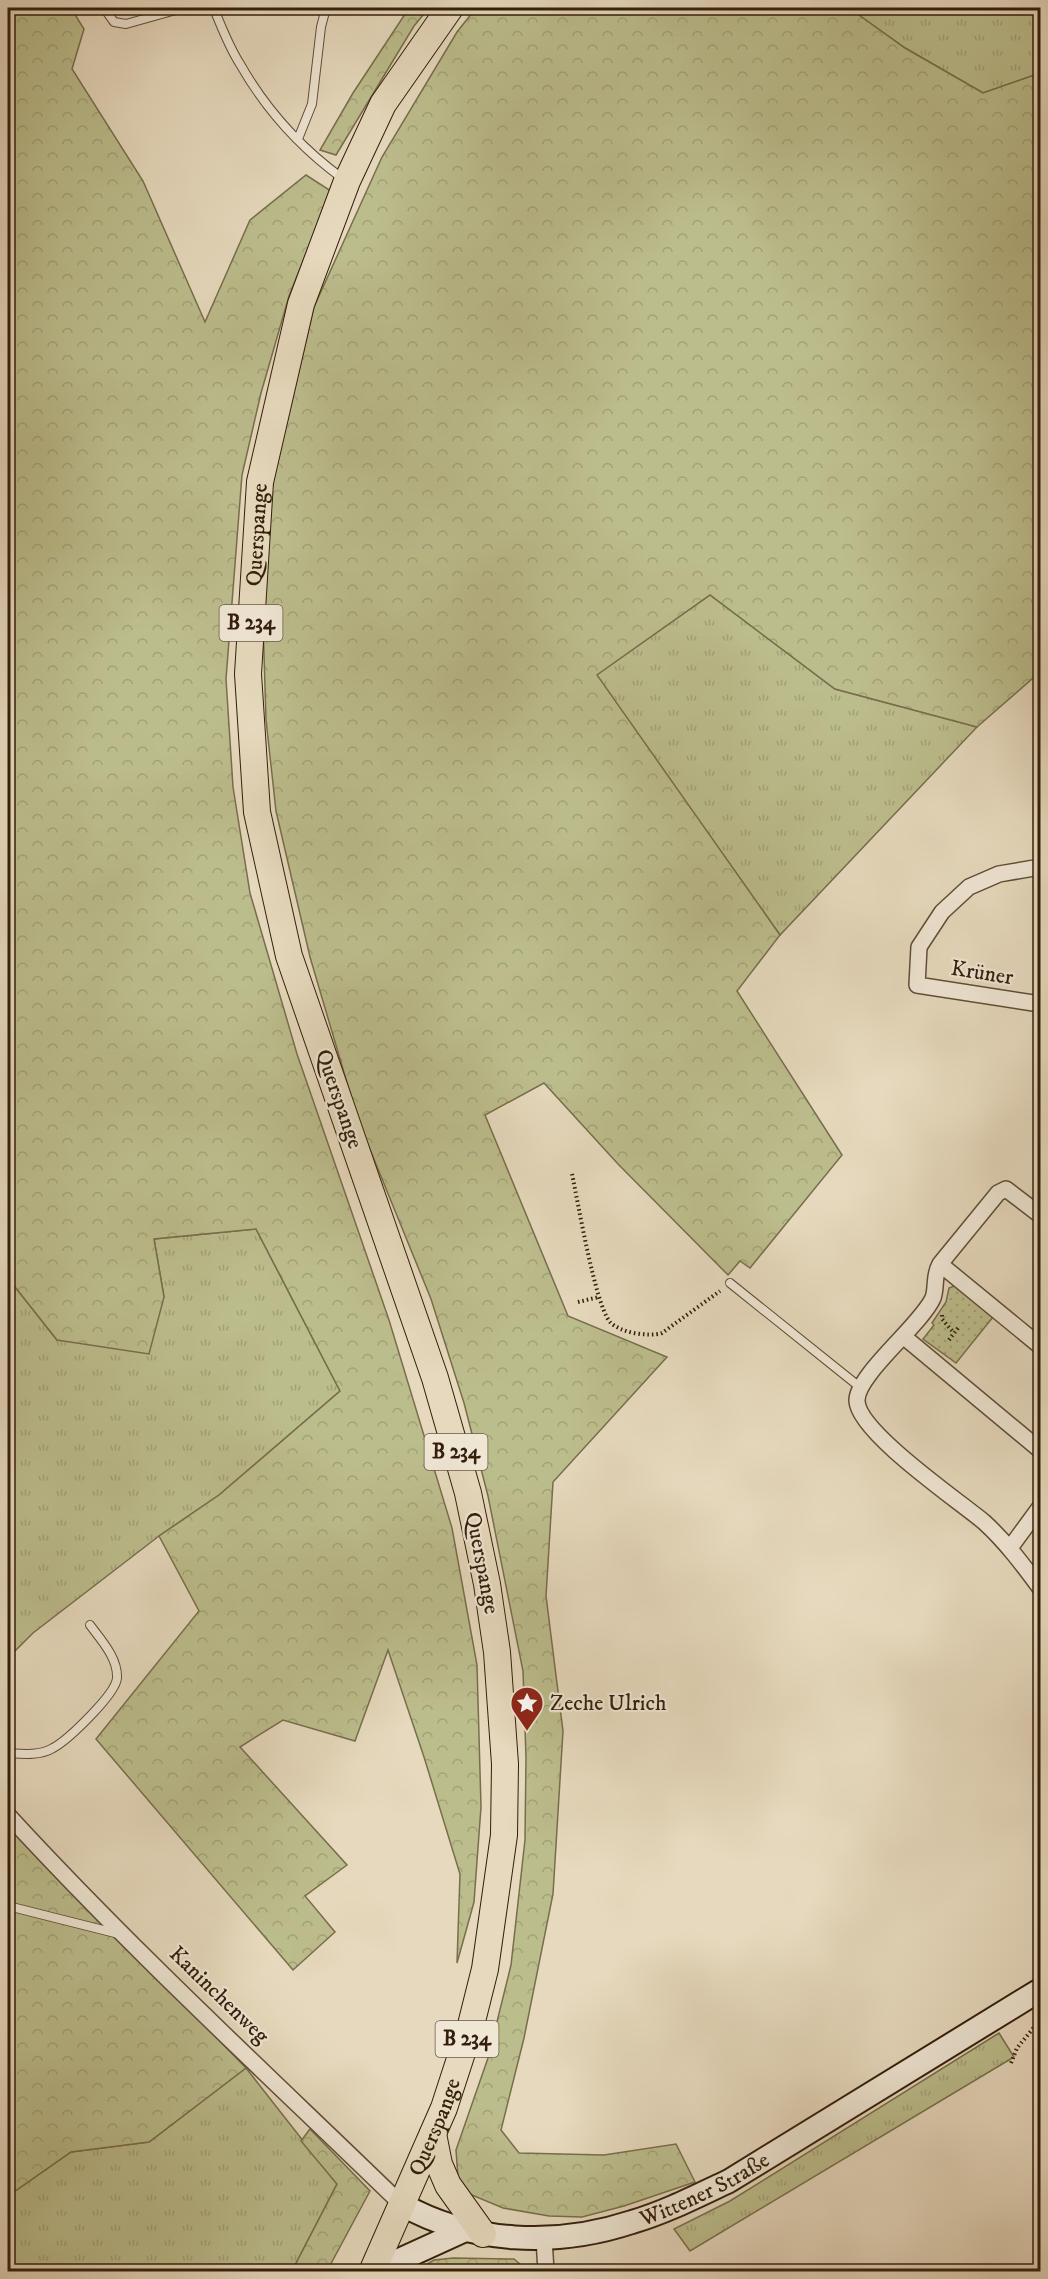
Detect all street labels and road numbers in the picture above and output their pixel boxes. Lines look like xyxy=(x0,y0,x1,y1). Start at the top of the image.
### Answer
street label: Querspange xyxy=(240,482,273,587)
road number: B 234 xyxy=(220,605,282,641)
street label: Krüner xyxy=(949,955,1016,991)
street label: Querspange xyxy=(309,1046,369,1152)
road number: B 234 xyxy=(424,1434,488,1470)
street label: Querspange xyxy=(459,1510,505,1616)
street label: Kaninchenweg xyxy=(163,1941,275,2050)
road number: B 234 xyxy=(436,2021,498,2057)
street label: Querspange xyxy=(402,2075,466,2180)
street label: Wittener Straße xyxy=(635,2146,774,2232)

